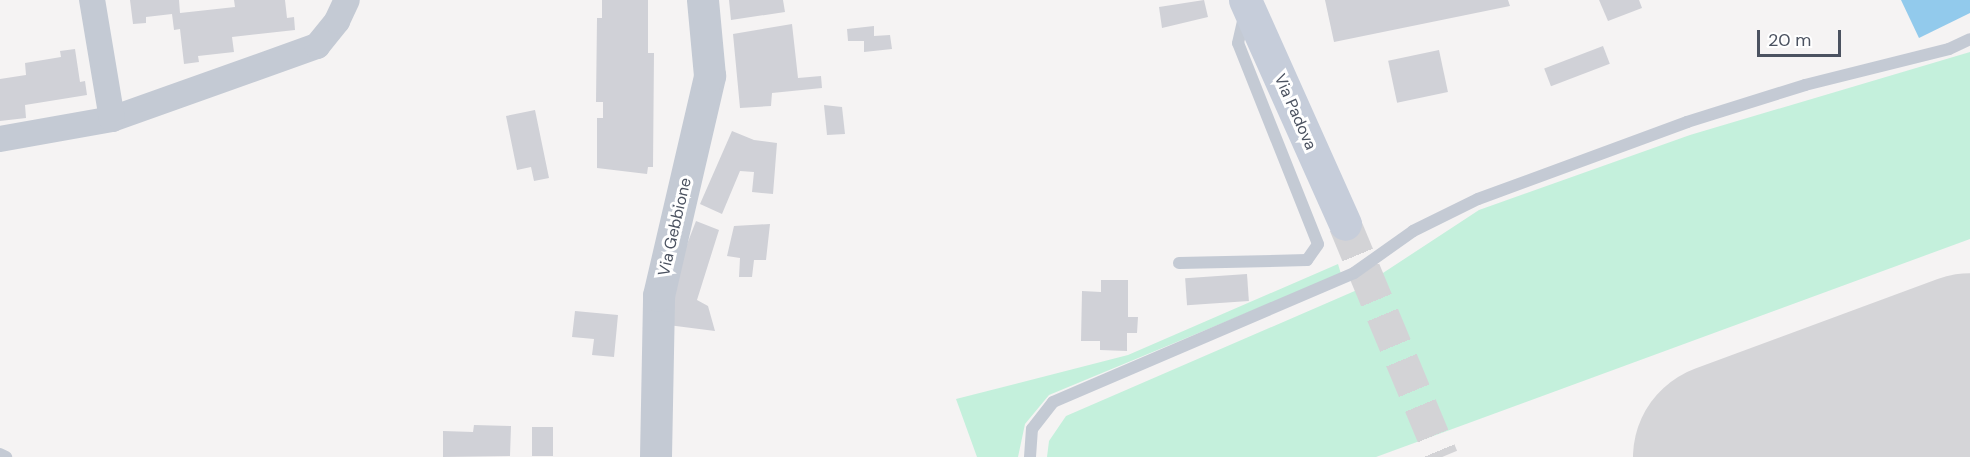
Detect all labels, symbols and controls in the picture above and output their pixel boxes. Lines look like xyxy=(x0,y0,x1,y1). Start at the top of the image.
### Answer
scale bar xyxy=(1760,18,1844,56)
text: 20 m xyxy=(1768,28,1811,52)
street label: Via Padova xyxy=(1270,71,1320,153)
street label: Via Gebbione xyxy=(654,176,696,278)

